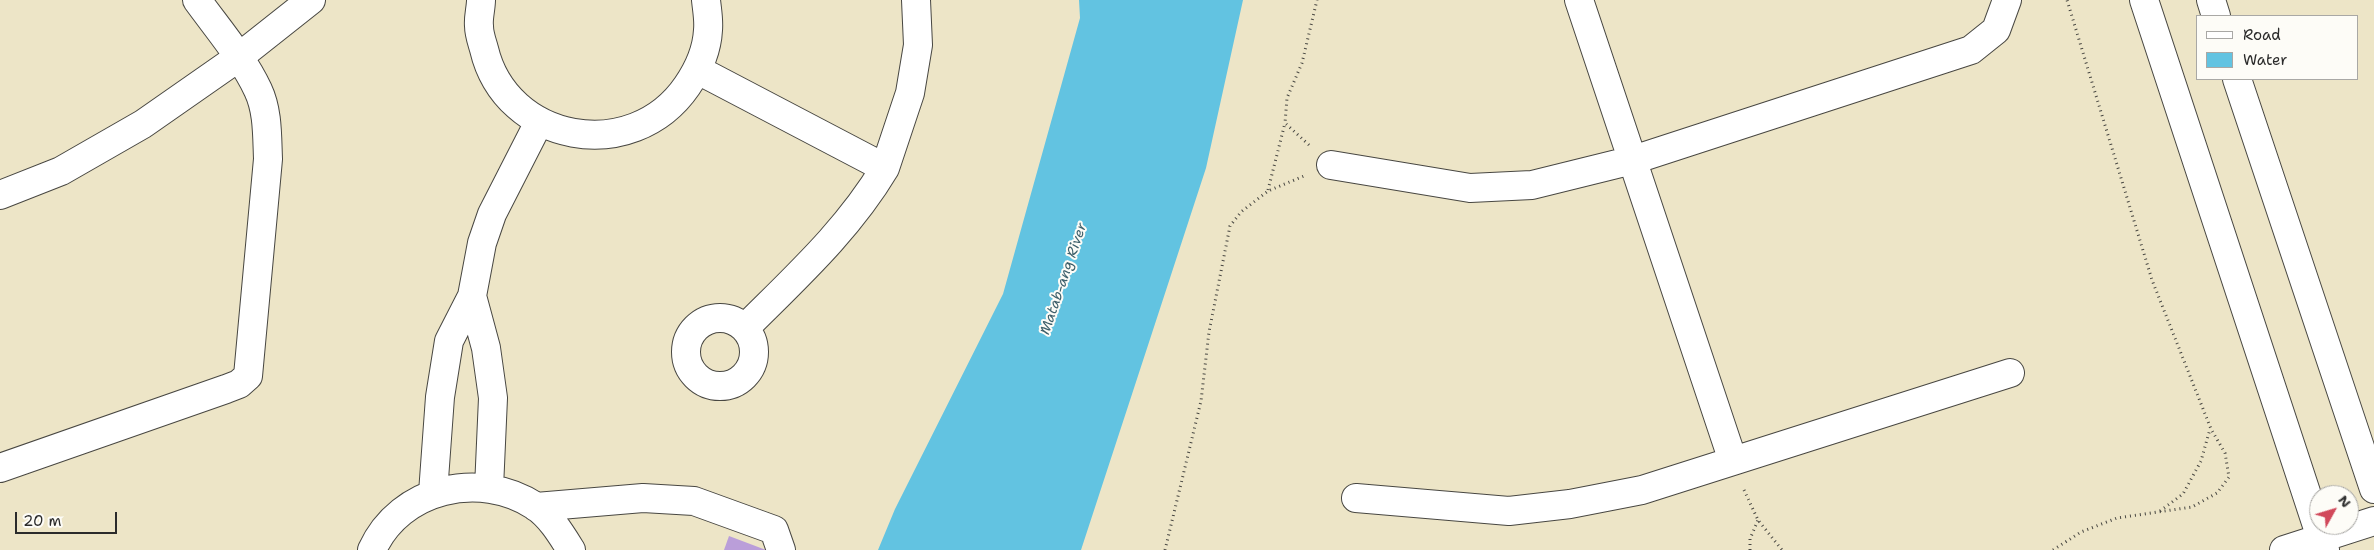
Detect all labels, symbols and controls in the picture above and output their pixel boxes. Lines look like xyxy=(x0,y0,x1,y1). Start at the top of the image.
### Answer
legend xyxy=(2196,15,2359,80)
text: Road xyxy=(2243,25,2281,45)
text: Water xyxy=(2243,50,2287,70)
water label: Matab-ang River xyxy=(1037,221,1091,337)
north arrow xyxy=(2309,485,2359,535)
text: N xyxy=(2334,491,2355,511)
scale bar xyxy=(18,502,120,534)
text: 20 m xyxy=(23,511,62,531)

